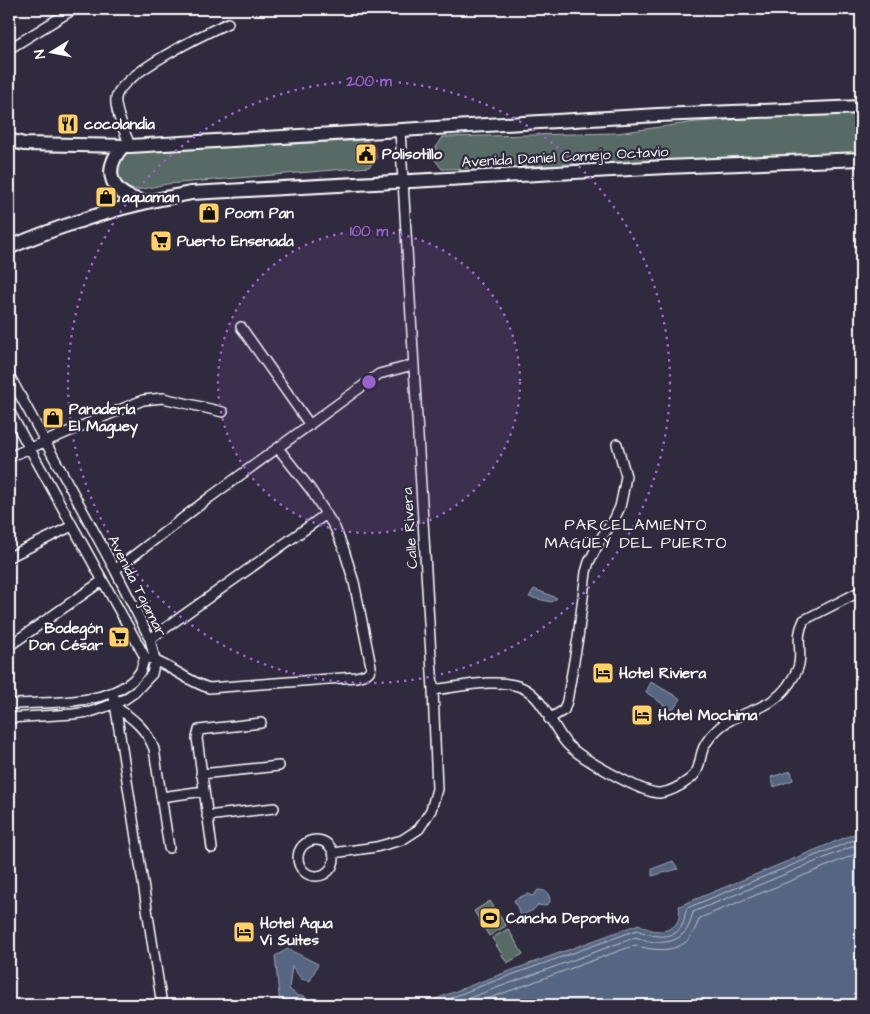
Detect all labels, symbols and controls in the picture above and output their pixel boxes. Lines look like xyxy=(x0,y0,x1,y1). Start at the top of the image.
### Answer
north arrow xyxy=(28,28,78,78)
text: N xyxy=(30,48,51,60)
text: 200 m xyxy=(345,71,392,92)
restaurant icon: cocolandia xyxy=(56,112,80,136)
place label: cocolandia xyxy=(84,114,155,135)
street label: Avenida Daniel Camejo Octavio xyxy=(461,141,670,173)
public building icon: Polisotillo xyxy=(354,142,378,166)
place label: Polisotillo xyxy=(382,144,443,165)
shop icon: aquaman xyxy=(94,185,118,209)
place label: aquaman xyxy=(121,187,180,208)
shop icon: Poom Pan xyxy=(197,201,221,225)
place label: Poom Pan xyxy=(225,203,294,224)
text: 100 m xyxy=(350,221,389,242)
supermarket icon: Puerto Ensenada xyxy=(149,229,173,253)
place label: Puerto Ensenada xyxy=(177,231,294,252)
centre of rings xyxy=(360,373,378,391)
place label: Panadería El Maguey xyxy=(69,399,139,439)
shop icon: Panadería El Maguey xyxy=(41,406,65,430)
street label: Calle Rivera xyxy=(397,486,423,570)
district label: PARCELAMIENTO MAGÜEY DEL PUERTO xyxy=(544,514,728,554)
street label: Avenida Tajamar xyxy=(102,532,172,640)
place label: Bodegón Don César xyxy=(29,618,104,656)
supermarket icon: Bodegón Don César xyxy=(107,625,131,649)
hotel icon: Hotel Riviera xyxy=(591,661,615,685)
place label: Hotel Riviera xyxy=(619,663,706,684)
hotel icon: Hotel Mochima xyxy=(630,703,654,727)
place label: Hotel Mochima xyxy=(658,705,758,726)
sports icon: Cancha Deportiva xyxy=(478,906,502,930)
place label: Cancha Deportiva xyxy=(506,908,629,929)
place label: Hotel Aqua Vi Suites xyxy=(259,913,333,951)
hotel icon: Hotel Aqua Vi Suites xyxy=(232,920,256,944)

